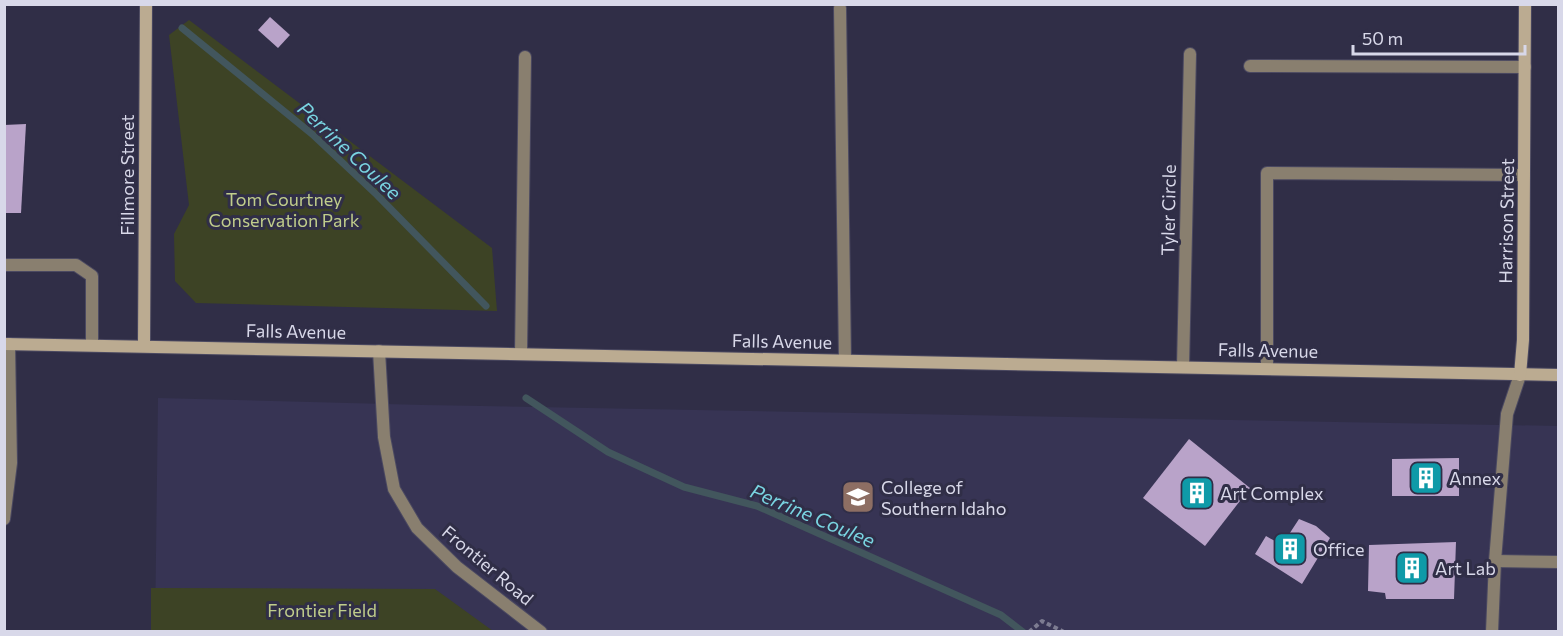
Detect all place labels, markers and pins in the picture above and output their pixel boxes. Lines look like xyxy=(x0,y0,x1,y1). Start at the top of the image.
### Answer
building icon: Annex xyxy=(1408,460,1444,496)
place label: Annex xyxy=(1449,467,1502,489)
building icon: Art Complex xyxy=(1179,475,1215,511)
place label: College of Southern Idaho xyxy=(881,476,1006,519)
school or university icon: College of Southern Idaho xyxy=(840,479,876,515)
place label: Art Complex xyxy=(1220,482,1324,504)
building icon: Office xyxy=(1272,531,1308,567)
place label: Office xyxy=(1313,538,1365,560)
building icon: Art Lab xyxy=(1394,550,1430,586)
place label: Art Lab xyxy=(1435,557,1496,579)

